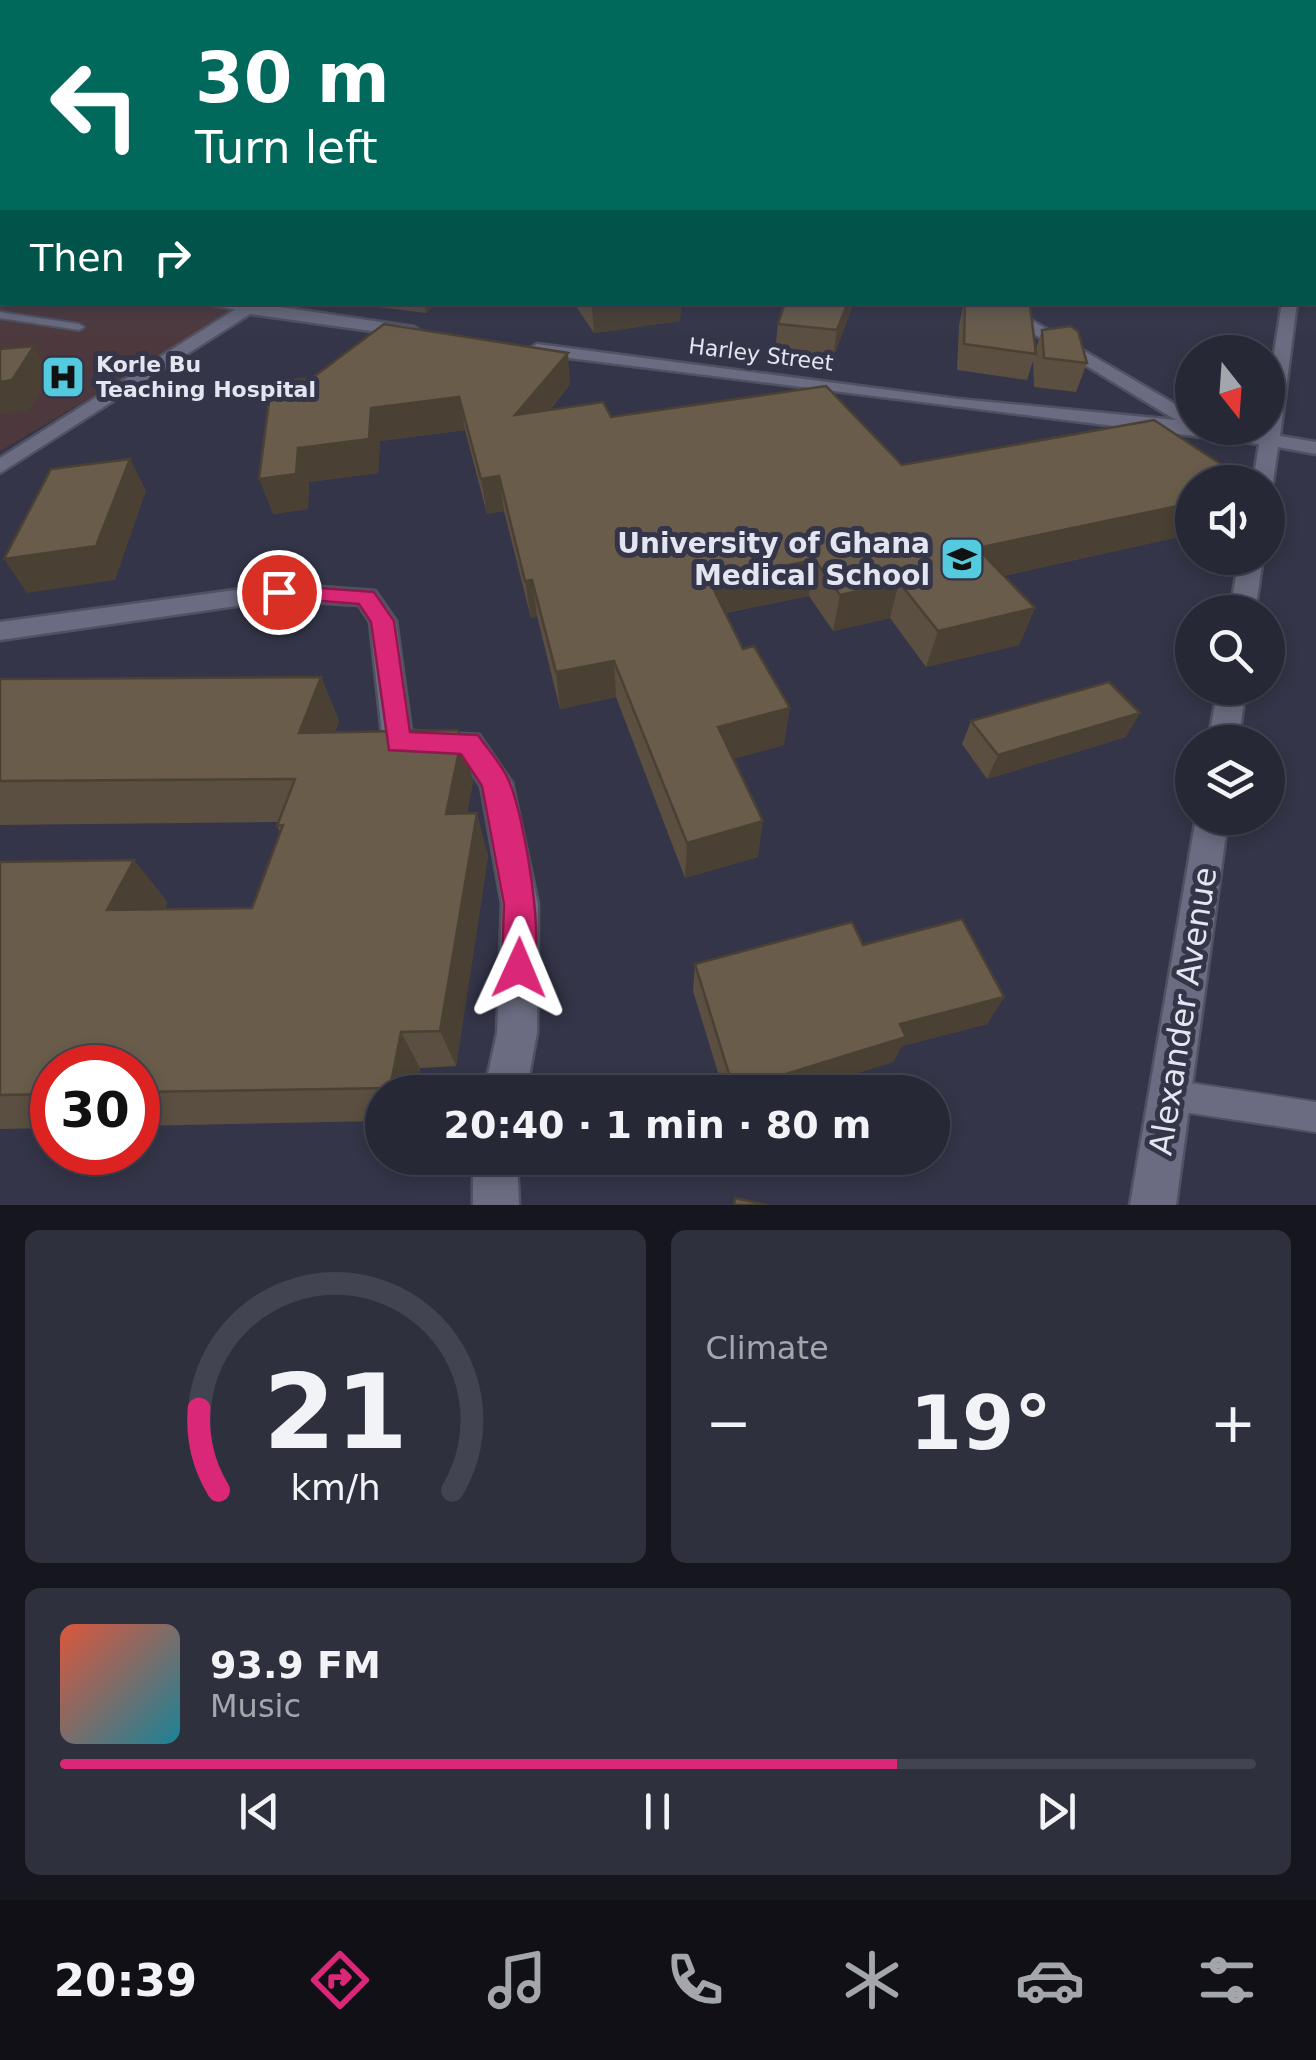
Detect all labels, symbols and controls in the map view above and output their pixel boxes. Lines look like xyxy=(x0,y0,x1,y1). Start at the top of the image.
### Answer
text: 30 m xyxy=(195,37,390,119)
icon: left xyxy=(30,40,160,170)
text: Turn left xyxy=(195,121,378,174)
icon: right xyxy=(145,230,200,285)
text: Then xyxy=(30,236,125,280)
street label: Harley Street xyxy=(687,333,835,376)
north arrow xyxy=(1175,335,1285,445)
map controls xyxy=(1175,335,1285,835)
place label: Korle Bu Teaching Hospital xyxy=(96,352,316,402)
hospital icon: Korle Bu Teaching Hospital xyxy=(40,354,86,400)
button: sound xyxy=(1175,465,1285,575)
place label: University of Ghana Medical School xyxy=(617,527,930,592)
school or university icon: University of Ghana Medical School xyxy=(939,536,985,582)
pin xyxy=(237,550,322,635)
icon: arrive xyxy=(252,565,307,620)
button: search xyxy=(1175,595,1285,705)
button: layers xyxy=(1175,725,1285,835)
street label: Alexander Avenue xyxy=(1141,864,1225,1158)
position arrow xyxy=(467,916,571,1020)
speed limit sign: 30 xyxy=(30,1045,160,1175)
text: 20:40 · 1 min · 80 m xyxy=(444,1103,871,1147)
text: Climate xyxy=(706,1329,829,1367)
text: 21 xyxy=(263,1351,408,1473)
text: 19° xyxy=(910,1379,1052,1467)
text: − xyxy=(706,1391,752,1455)
text: + xyxy=(1210,1391,1256,1455)
text: km/h xyxy=(290,1467,380,1508)
text: 93.9 FM xyxy=(210,1643,381,1687)
text: Music xyxy=(210,1687,301,1725)
icon: previous xyxy=(232,1784,287,1839)
icon: pause xyxy=(630,1784,685,1839)
icon: next xyxy=(1029,1784,1084,1839)
icon: directions xyxy=(305,1945,375,2015)
icon: music xyxy=(482,1945,552,2015)
icon: phone xyxy=(660,1945,730,2015)
icon: climate xyxy=(837,1945,907,2015)
icon: car xyxy=(1015,1945,1085,2015)
icon: filters xyxy=(1192,1945,1262,2015)
text: 20:39 xyxy=(54,1954,197,2007)

